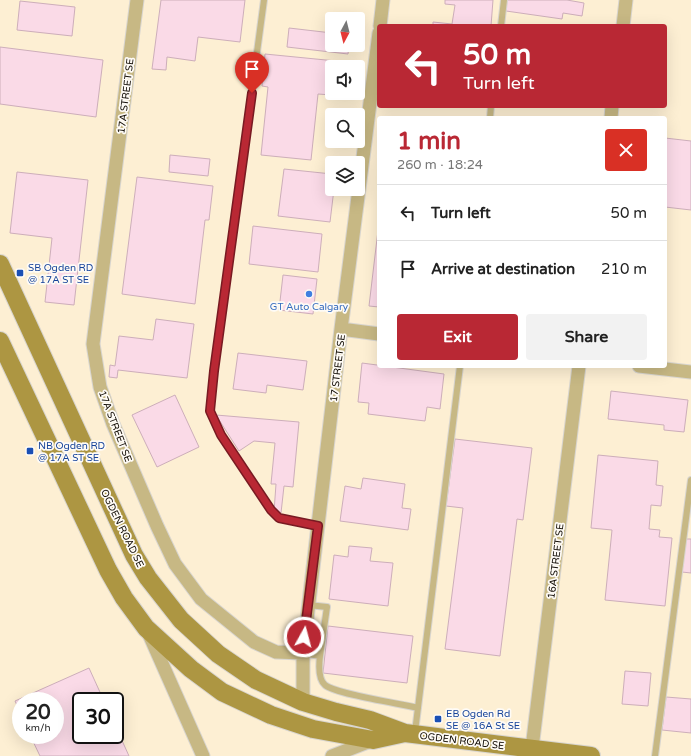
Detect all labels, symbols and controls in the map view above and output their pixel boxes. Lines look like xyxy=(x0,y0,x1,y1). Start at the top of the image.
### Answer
north arrow xyxy=(325,12,365,52)
map controls xyxy=(325,12,365,196)
text: 50 m xyxy=(463,38,531,72)
icon: left xyxy=(397,40,449,92)
pin xyxy=(235,52,269,93)
street label: 17A STREET SE xyxy=(115,58,137,134)
icon: arrive xyxy=(241,58,263,80)
button: sound xyxy=(325,60,365,100)
text: Turn left xyxy=(463,72,535,94)
button: search xyxy=(325,108,365,148)
text: 1 min xyxy=(397,127,461,156)
button: close xyxy=(605,129,647,171)
button: layers xyxy=(325,156,365,196)
text: 260 m · 18:24 xyxy=(397,157,483,173)
icon: left xyxy=(397,202,419,224)
text: Turn left xyxy=(431,204,491,222)
text: 50 m xyxy=(610,204,647,222)
icon: arrive xyxy=(397,258,419,280)
text: Arrive at destination xyxy=(431,260,575,278)
text: 210 m xyxy=(601,260,647,278)
place label: SB Ogden RD @ 17A ST SE xyxy=(28,262,93,286)
marker: SB Ogden RD @ 17A ST SE xyxy=(15,268,25,278)
marker: GT Auto Calgary xyxy=(304,289,314,299)
place label: GT Auto Calgary xyxy=(270,301,349,313)
button: Exit xyxy=(397,314,518,360)
button: Share xyxy=(526,314,647,360)
street label: 17 STREET SE xyxy=(328,334,348,403)
street label: 17A STREET SE xyxy=(96,389,134,464)
place label: NB Ogden RD @ 17A ST SE xyxy=(38,440,105,464)
marker: NB Ogden RD @ 17A ST SE xyxy=(25,446,35,456)
street label: OGDEN ROAD SE xyxy=(98,487,146,569)
street label: 16A STREET SE xyxy=(545,523,567,599)
position arrow xyxy=(283,616,325,658)
speed limit sign: 30 xyxy=(72,692,124,744)
text: 20 xyxy=(25,701,51,725)
place label: EB Ogden Rd SE @ 16A St SE xyxy=(446,708,520,732)
marker: EB Ogden Rd SE @ 16A St SE xyxy=(433,714,443,724)
text: km/h xyxy=(25,722,51,734)
street label: OGDEN ROAD SE xyxy=(419,730,505,752)

